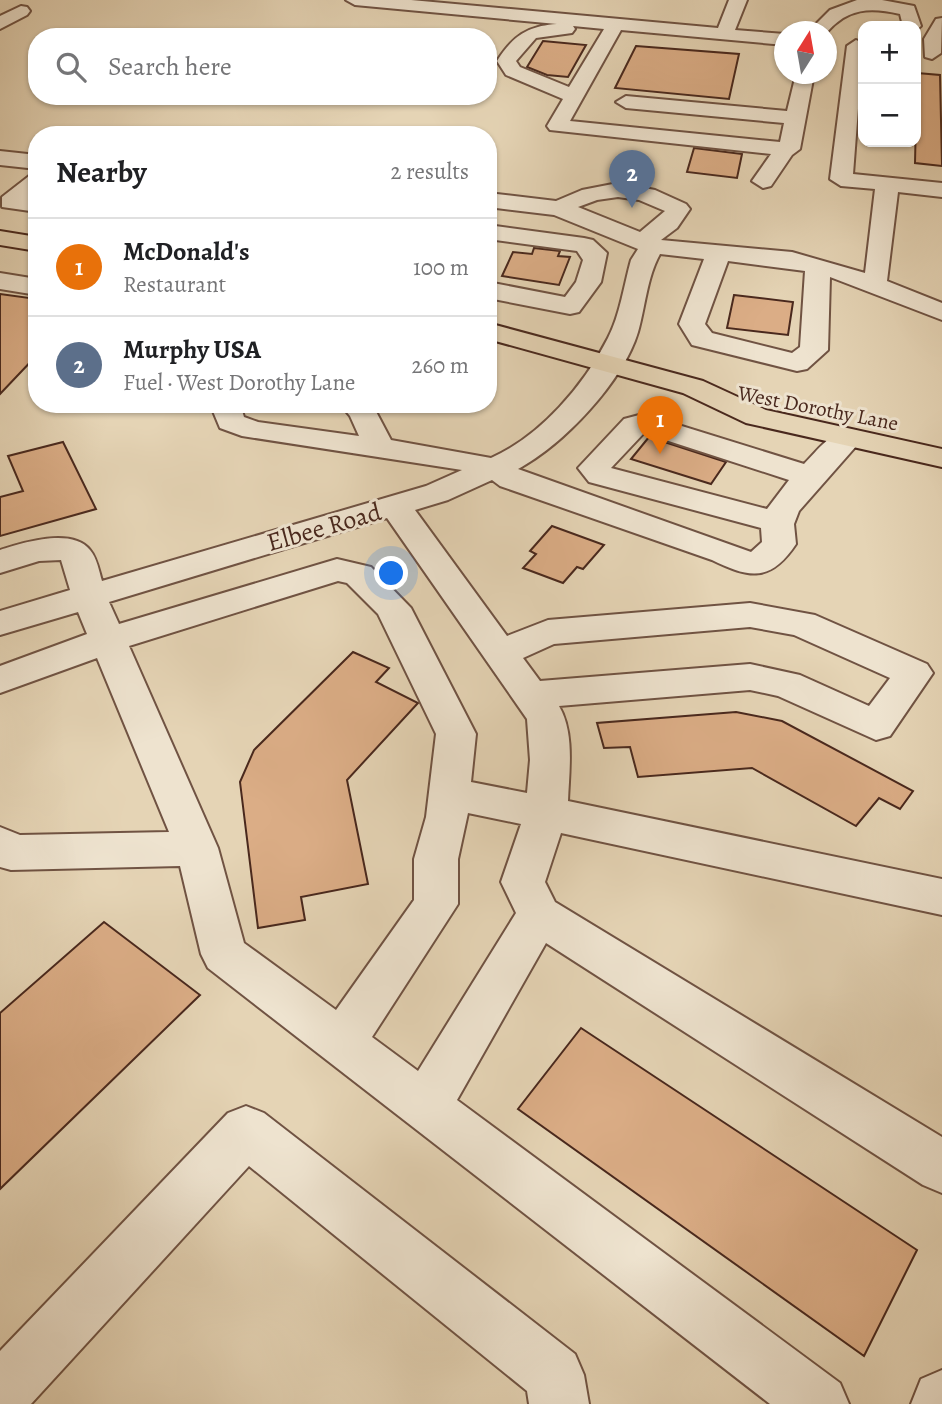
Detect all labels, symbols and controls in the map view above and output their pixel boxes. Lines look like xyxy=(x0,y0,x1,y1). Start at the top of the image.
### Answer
north arrow xyxy=(774,21,837,84)
map controls xyxy=(858,21,921,147)
button: + xyxy=(858,21,921,84)
search box xyxy=(28,28,497,105)
icon: search xyxy=(52,48,90,86)
text: Search here xyxy=(108,49,232,84)
button: − xyxy=(858,84,921,147)
pin: 2 xyxy=(609,150,655,208)
text: Nearby xyxy=(56,152,147,192)
text: 2 results xyxy=(391,156,469,187)
text: McDonald's xyxy=(123,234,250,269)
text: 1 xyxy=(75,252,83,283)
text: 100 m xyxy=(413,252,469,283)
text: Restaurant xyxy=(123,269,226,300)
text: Murphy USA xyxy=(123,332,261,367)
text: 2 xyxy=(73,350,85,381)
text: 260 m xyxy=(411,350,469,381)
text: Fuel · West Dorothy Lane xyxy=(123,367,355,398)
street label: West Dorothy Lane xyxy=(734,379,901,437)
pin: 1 xyxy=(637,396,683,454)
street label: Elbee Road xyxy=(263,494,385,560)
your location xyxy=(374,556,408,590)

